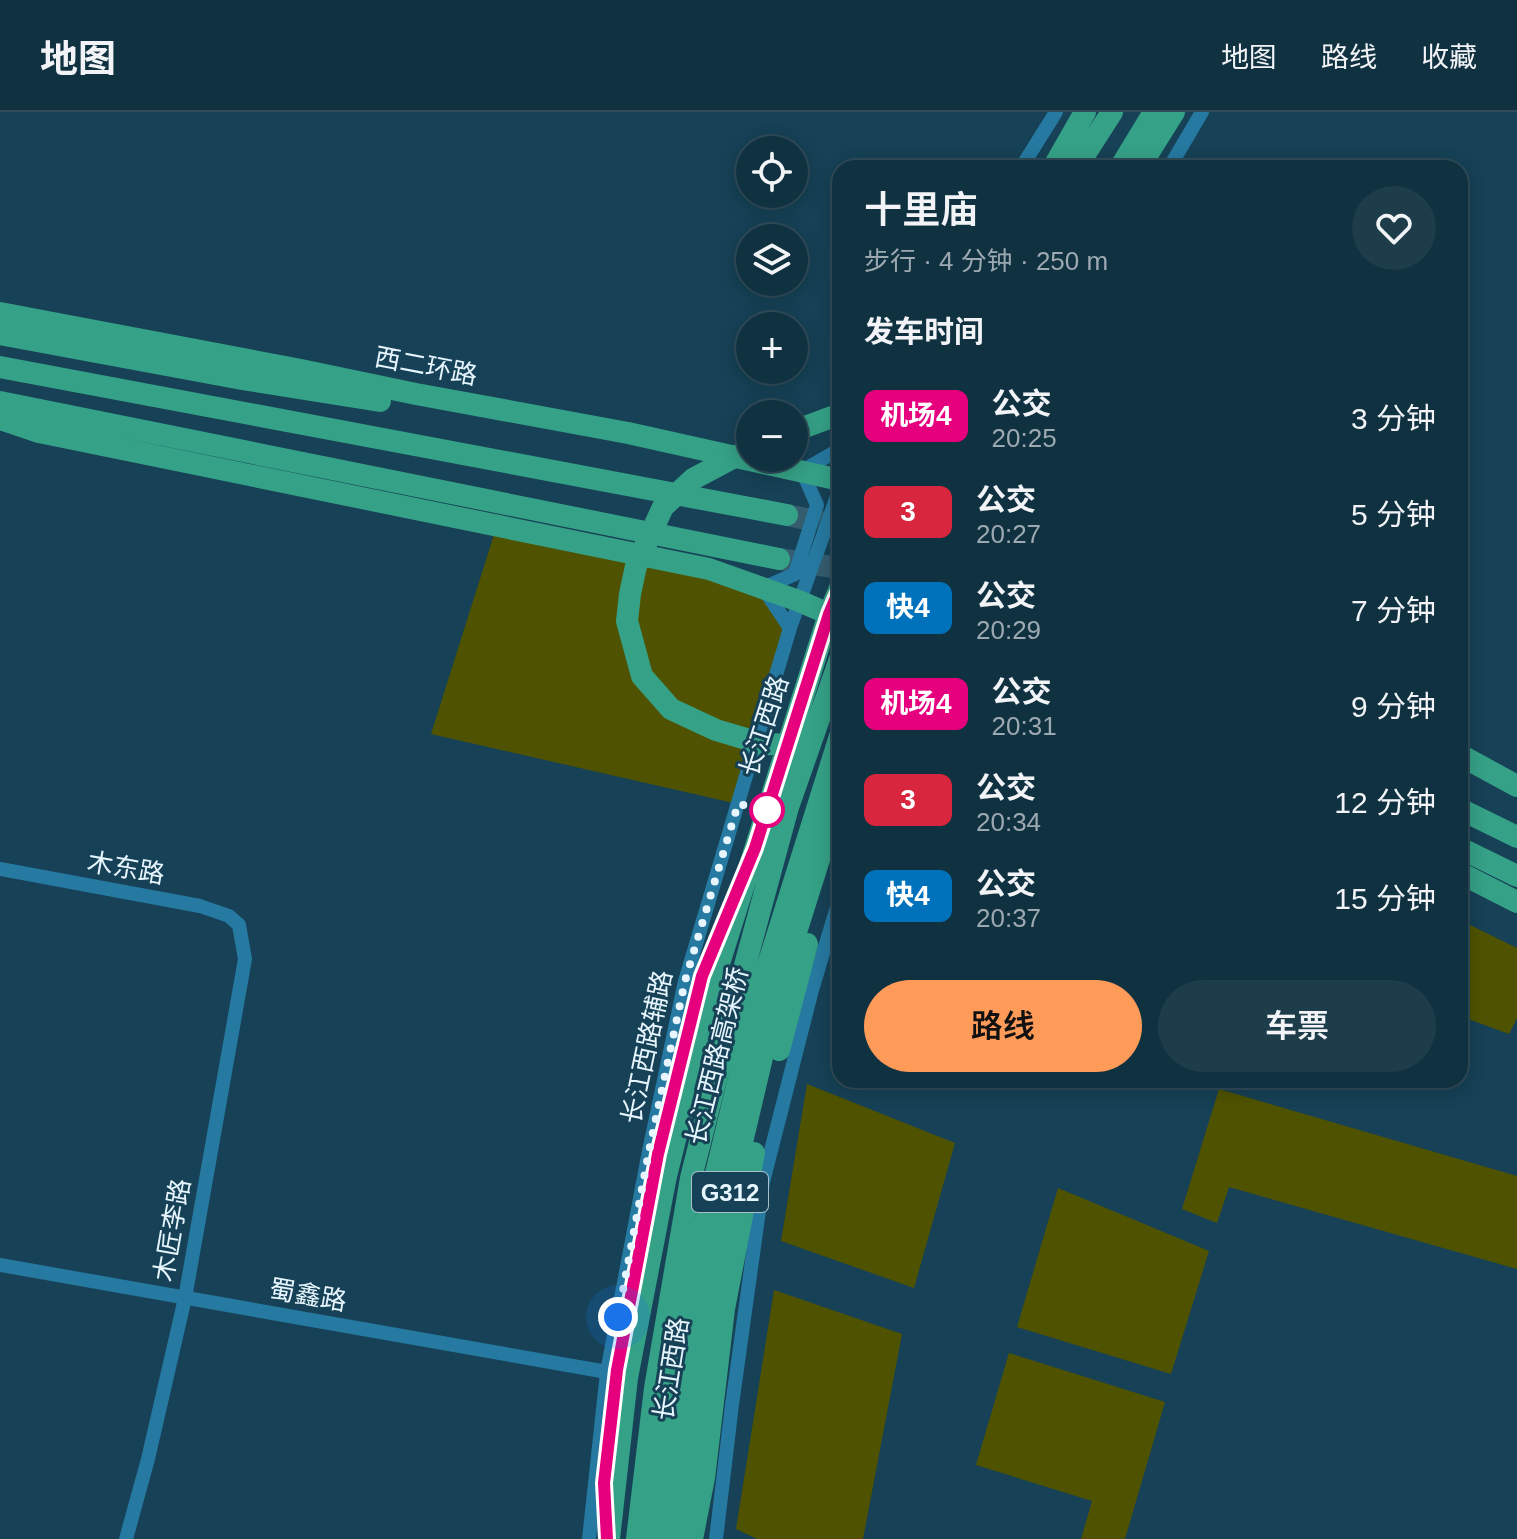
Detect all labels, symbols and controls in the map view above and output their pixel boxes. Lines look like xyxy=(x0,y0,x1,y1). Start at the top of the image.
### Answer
text: 地图 xyxy=(40,38,116,80)
text: 地图 xyxy=(1221,42,1277,73)
text: 路线 xyxy=(1321,42,1377,73)
text: 收藏 xyxy=(1421,42,1477,73)
map controls xyxy=(736,136,808,472)
button: locate xyxy=(736,136,808,208)
button: heart xyxy=(1352,186,1436,270)
text: 十里庙 xyxy=(864,189,978,231)
button: layers xyxy=(736,224,808,296)
text: 步行 · 4 分钟 · 250 m xyxy=(864,246,1108,276)
button: + xyxy=(736,312,808,384)
text: 发车时间 xyxy=(864,315,984,348)
street label: 西二环路 xyxy=(372,341,480,391)
text: 公交 xyxy=(992,387,1052,420)
button: − xyxy=(736,400,808,472)
text: 机场4 xyxy=(880,400,952,431)
text: 3 分钟 xyxy=(1351,402,1436,435)
text: 20:25 xyxy=(992,423,1057,453)
text: 公交 xyxy=(976,483,1036,516)
text: 3 xyxy=(900,496,916,527)
text: 5 分钟 xyxy=(1351,498,1436,531)
text: 20:27 xyxy=(976,519,1041,549)
text: 公交 xyxy=(976,579,1036,612)
text: 快4 xyxy=(886,592,930,623)
text: 7 分钟 xyxy=(1351,594,1436,627)
text: 20:29 xyxy=(976,615,1041,645)
street label: 长江西路 xyxy=(734,672,794,780)
text: 公交 xyxy=(992,675,1052,708)
text: 机场4 xyxy=(880,688,952,719)
text: 9 分钟 xyxy=(1351,690,1436,723)
text: 20:31 xyxy=(992,711,1057,741)
text: 公交 xyxy=(976,771,1036,804)
text: 3 xyxy=(900,784,916,815)
text: 12 分钟 xyxy=(1334,786,1436,819)
unlabelled marker xyxy=(750,793,784,827)
text: 20:34 xyxy=(976,807,1041,837)
street label: 木东路 xyxy=(85,846,167,890)
text: 公交 xyxy=(976,867,1036,900)
text: 快4 xyxy=(886,880,930,911)
text: 15 分钟 xyxy=(1334,882,1436,915)
text: 20:37 xyxy=(976,903,1041,933)
street label: 长江西路高架桥 xyxy=(680,964,754,1148)
street label: 长江西路辅路 xyxy=(616,968,678,1126)
button: 路线 xyxy=(864,980,1142,1072)
button: 车票 xyxy=(1158,980,1436,1072)
road number: G312 xyxy=(692,1172,768,1212)
street label: 木匠李路 xyxy=(148,1176,196,1284)
street label: 蜀鑫路 xyxy=(267,1273,349,1317)
your location xyxy=(598,1297,638,1337)
street label: 长江西路 xyxy=(648,1315,694,1423)

